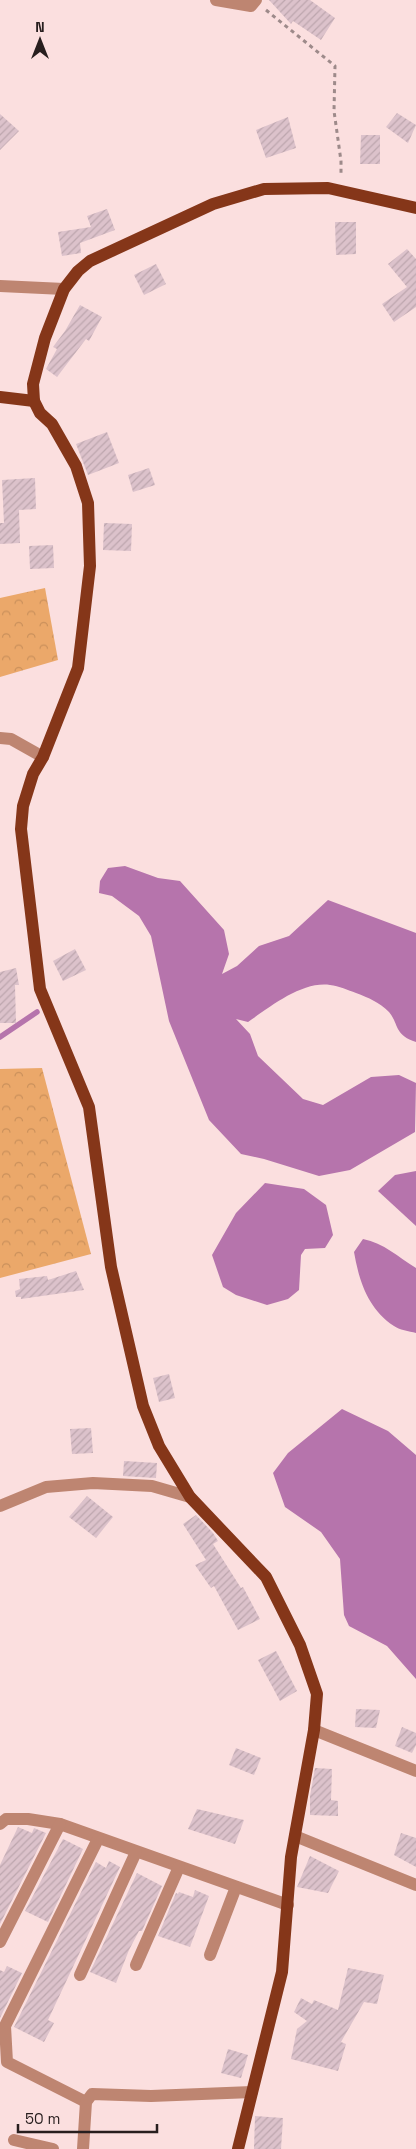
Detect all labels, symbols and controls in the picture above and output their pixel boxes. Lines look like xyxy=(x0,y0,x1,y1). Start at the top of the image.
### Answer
north arrow xyxy=(15,15,65,65)
text: N xyxy=(35,18,45,36)
scale bar xyxy=(18,2102,156,2134)
text: 50 m xyxy=(25,2109,60,2128)

